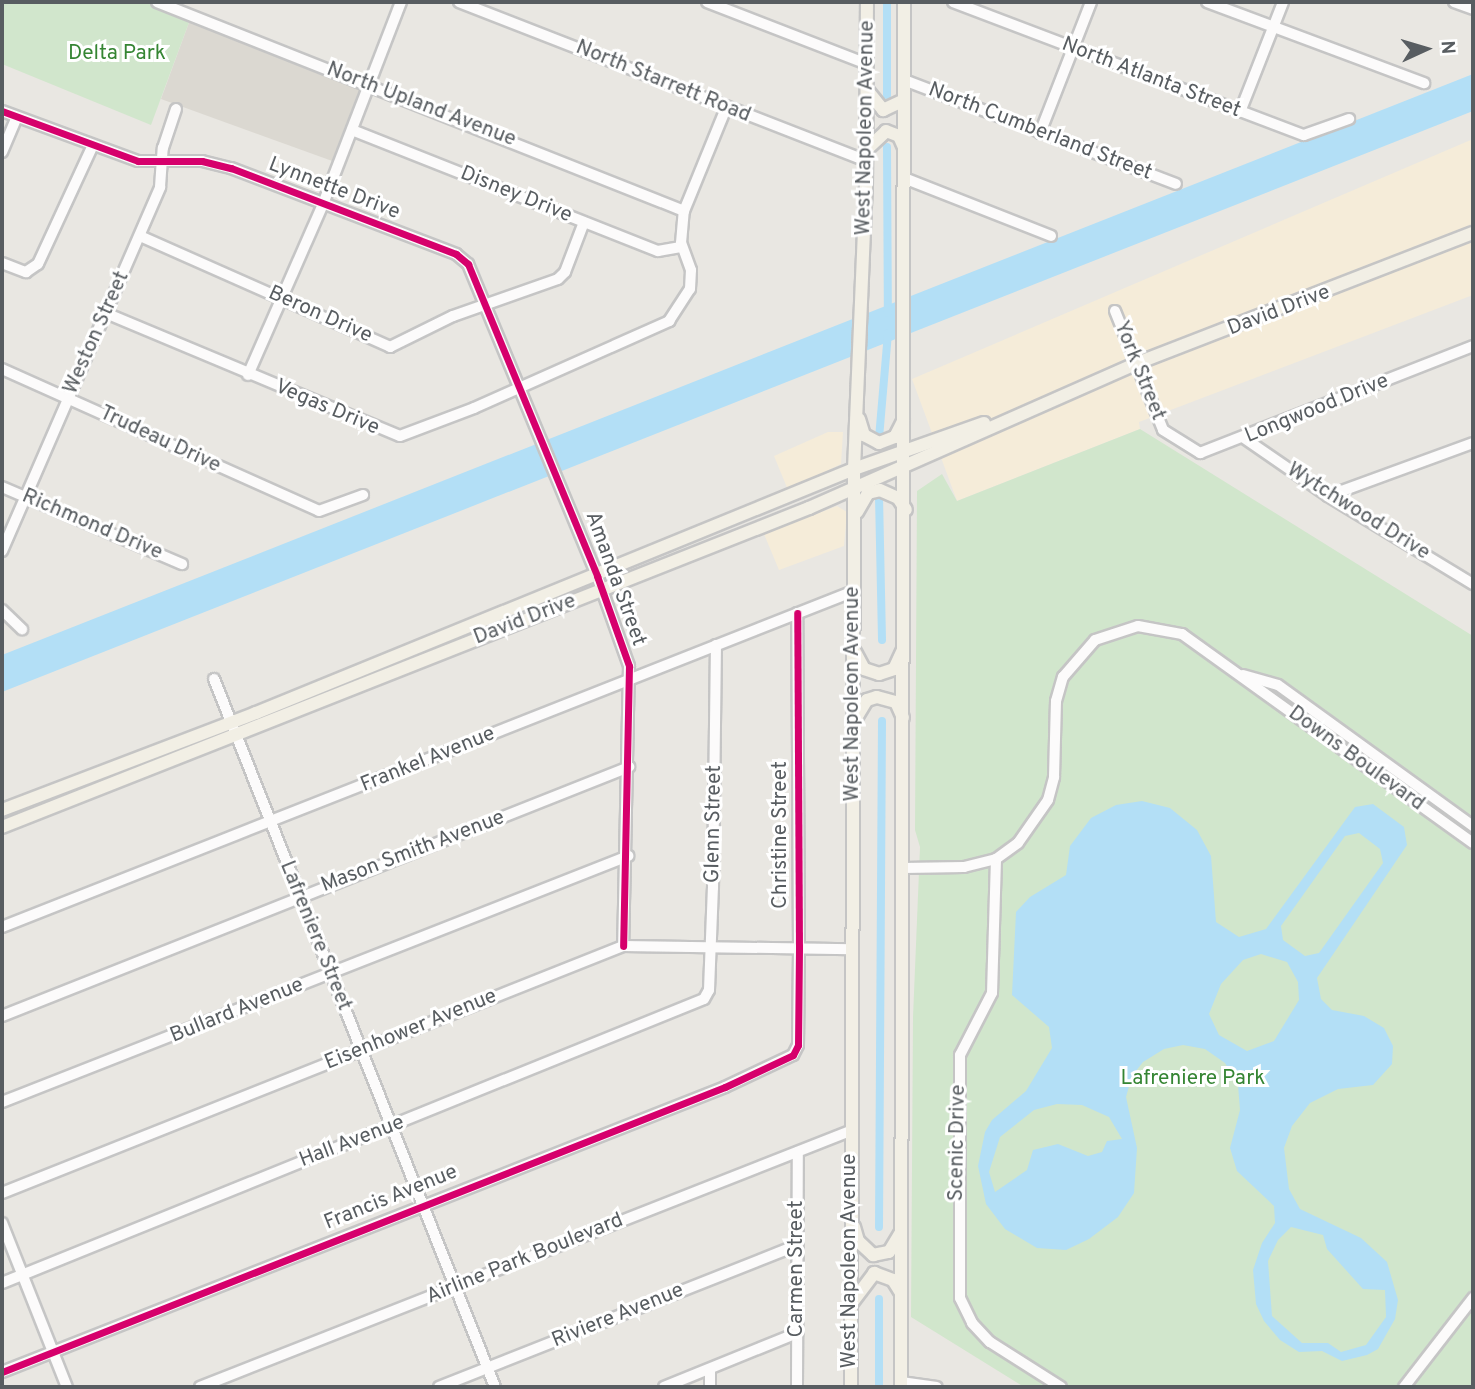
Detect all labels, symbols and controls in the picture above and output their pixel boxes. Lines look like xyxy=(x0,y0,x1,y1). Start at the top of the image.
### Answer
north arrow xyxy=(1391,14,1461,84)
street label: West Napoleon Avenue xyxy=(852,20,880,236)
street label: North Atlanta Street xyxy=(1057,32,1245,124)
street label: North Starrett Road xyxy=(572,35,754,129)
text: N xyxy=(1435,40,1459,55)
park label: Delta Park xyxy=(68,41,166,67)
street label: North Upland Avenue xyxy=(322,57,520,153)
street label: North Cumberland Street xyxy=(924,78,1156,186)
street label: Lynnette Drive xyxy=(265,152,403,226)
street label: Disney Drive xyxy=(456,161,576,229)
street label: Weston Street xyxy=(59,268,135,398)
street label: David Drive xyxy=(1224,280,1334,342)
street label: Beron Drive xyxy=(264,281,376,349)
street label: York Street xyxy=(1108,318,1170,424)
street label: Longwood Drive xyxy=(1241,369,1393,449)
street label: Vegas Drive xyxy=(271,375,383,441)
street label: Trudeau Drive xyxy=(95,401,225,479)
street label: Wytchwood Drive xyxy=(1282,458,1434,566)
street label: Richmond Drive xyxy=(18,484,166,566)
street label: Amanda Street xyxy=(579,508,651,650)
street label: West Napoleon Avenue xyxy=(840,586,866,802)
street label: David Drive xyxy=(470,589,580,651)
street label: Downs Boulevard xyxy=(1283,701,1429,817)
street label: Frankel Avenue xyxy=(357,721,499,799)
street label: Christine Street xyxy=(768,761,794,909)
street label: Glenn Street xyxy=(700,765,728,883)
street label: Mason Smith Avenue xyxy=(317,805,509,899)
street label: Lafreniere Street xyxy=(273,857,357,1015)
street label: Bullard Avenue xyxy=(166,973,308,1049)
street label: Eisenhower Avenue xyxy=(321,984,501,1076)
park label: Lafreniere Park xyxy=(1121,1066,1265,1092)
street label: Scenic Drive xyxy=(944,1084,972,1202)
street label: Hall Avenue xyxy=(296,1110,408,1174)
street label: West Napoleon Avenue xyxy=(837,1153,863,1369)
street label: Francis Avenue xyxy=(320,1160,462,1236)
street label: Carmen Street xyxy=(784,1200,810,1338)
street label: Airline Park Boulevard xyxy=(423,1208,627,1310)
street label: Riviere Avenue xyxy=(548,1278,688,1354)

